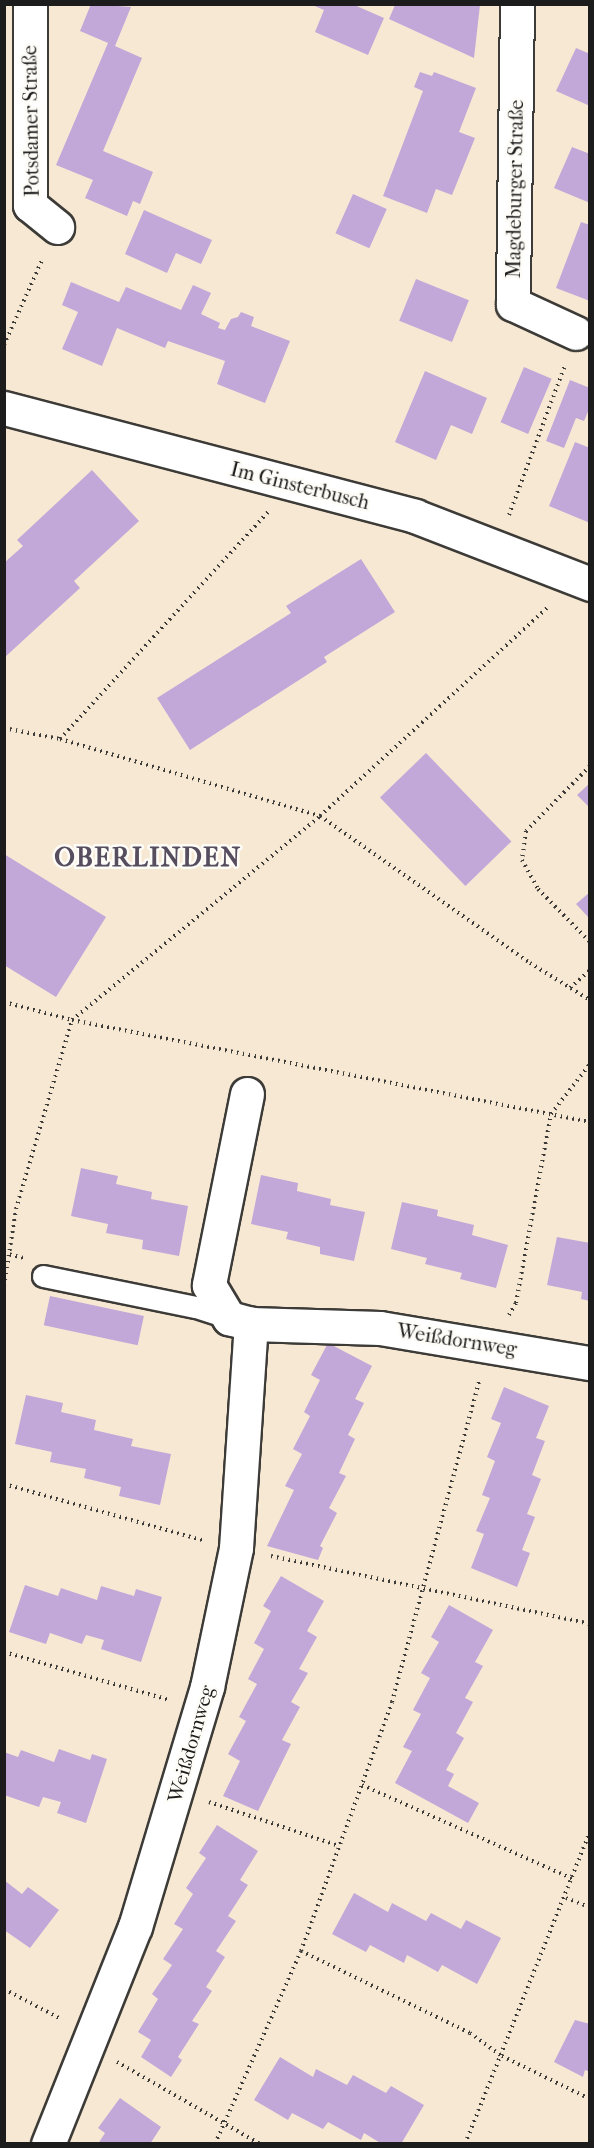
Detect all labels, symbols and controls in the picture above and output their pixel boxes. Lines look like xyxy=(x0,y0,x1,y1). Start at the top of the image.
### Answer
street label: Potsdamer Straße xyxy=(18,45,44,197)
street label: Magdeburger Straße xyxy=(501,100,529,278)
street label: Im Ginsterbusch xyxy=(228,457,372,515)
district label: OBERLINDEN xyxy=(54,842,242,874)
street label: Weißdornweg xyxy=(395,1319,519,1361)
street label: Weißdornweg xyxy=(163,1683,219,1805)

